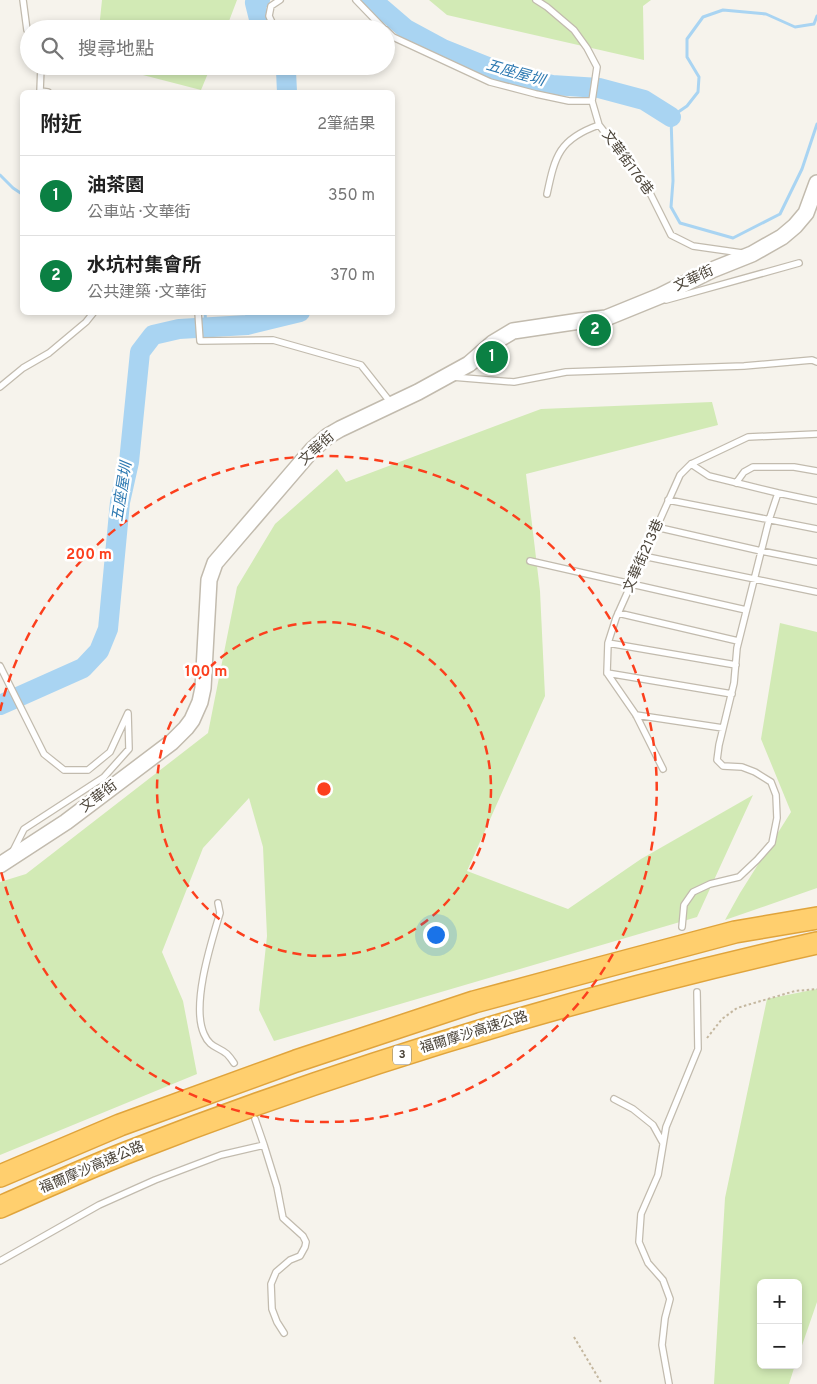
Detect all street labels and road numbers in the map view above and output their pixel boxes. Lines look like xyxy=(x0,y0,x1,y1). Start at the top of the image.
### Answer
street label: 文華街176巷 xyxy=(598,127,656,199)
street label: 文華街 xyxy=(671,262,717,296)
street label: 文華街 xyxy=(296,429,338,469)
street label: 文華街213巷 xyxy=(620,517,668,595)
street label: 文華街 xyxy=(77,778,121,816)
street label: 福爾摩沙高速公路 xyxy=(418,1008,530,1058)
road number: 3 xyxy=(393,1046,411,1064)
street label: 福爾摩沙高速公路 xyxy=(37,1137,147,1198)

